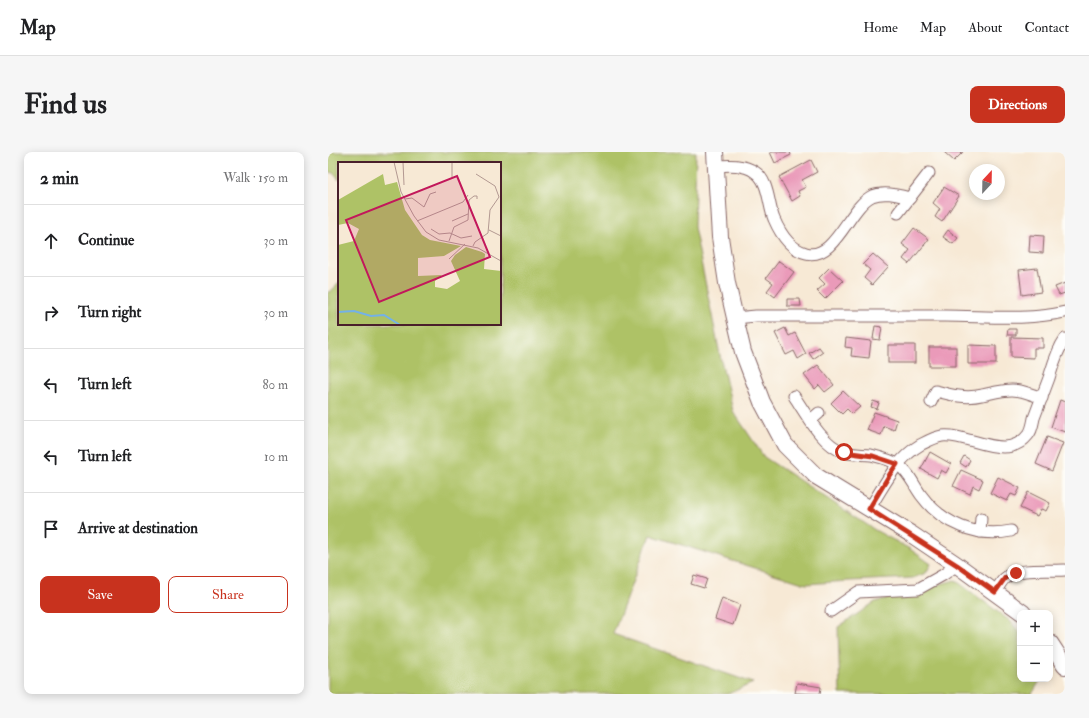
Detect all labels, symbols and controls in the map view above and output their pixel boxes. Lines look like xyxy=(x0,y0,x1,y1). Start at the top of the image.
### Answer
text: Map xyxy=(20,16,56,40)
text: Home xyxy=(863,19,898,36)
text: Map xyxy=(920,19,946,36)
text: About xyxy=(968,19,1002,36)
text: Contact xyxy=(1024,19,1069,36)
button: Directions xyxy=(970,86,1065,123)
text: Find us xyxy=(24,87,107,122)
inset map xyxy=(338,162,501,325)
north arrow xyxy=(969,164,1005,200)
text: 2 min xyxy=(40,168,79,189)
text: Walk · 150 m xyxy=(223,170,288,186)
icon: ahead xyxy=(40,230,62,252)
text: Continue xyxy=(78,231,134,250)
text: 30 m xyxy=(264,233,288,249)
icon: right xyxy=(40,302,62,324)
text: Turn right xyxy=(78,303,141,322)
text: 30 m xyxy=(264,305,288,321)
icon: left xyxy=(40,374,62,396)
text: Turn left xyxy=(78,375,132,394)
text: 80 m xyxy=(262,377,288,393)
route start xyxy=(835,443,853,461)
icon: left xyxy=(40,446,62,468)
text: Turn left xyxy=(78,447,132,466)
text: 10 m xyxy=(264,449,288,465)
icon: arrive xyxy=(40,518,62,540)
text: Arrive at destination xyxy=(78,519,198,538)
route end xyxy=(1007,564,1025,582)
button: Save xyxy=(40,576,160,613)
button: Share xyxy=(168,576,288,613)
map controls xyxy=(1017,610,1053,682)
button: + xyxy=(1017,610,1053,646)
button: − xyxy=(1017,646,1053,682)

